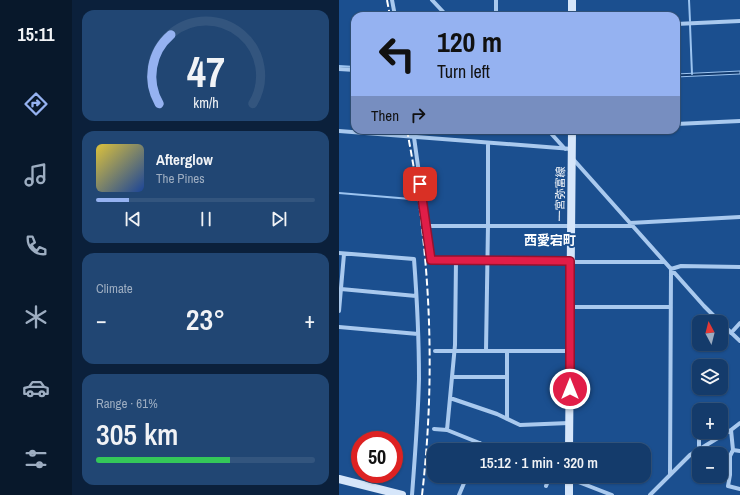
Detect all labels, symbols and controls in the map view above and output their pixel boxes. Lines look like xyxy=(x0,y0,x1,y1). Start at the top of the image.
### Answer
text: 15:11 xyxy=(18,22,54,47)
text: 120 m xyxy=(437,23,502,61)
icon: left xyxy=(371,28,423,80)
text: 47 xyxy=(187,43,224,99)
text: Turn left xyxy=(437,59,490,84)
icon: directions xyxy=(22,90,50,118)
text: km/h xyxy=(193,92,218,111)
icon: right xyxy=(407,104,429,126)
text: Then xyxy=(371,105,399,126)
text: Afterglow xyxy=(156,149,213,170)
icon: music xyxy=(22,161,50,189)
street label: 一宮弥富線 xyxy=(553,166,567,222)
pin xyxy=(403,167,437,201)
text: The Pines xyxy=(156,170,205,187)
icon: arrive xyxy=(409,173,431,195)
icon: previous xyxy=(122,208,144,230)
icon: pause xyxy=(195,208,217,230)
icon: next xyxy=(268,208,290,230)
icon: phone xyxy=(22,232,50,260)
district label: 西愛宕町 xyxy=(524,232,576,249)
text: Climate xyxy=(96,280,133,297)
text: 23° xyxy=(186,299,225,339)
icon: climate xyxy=(22,303,50,331)
text: − xyxy=(96,305,107,335)
text: + xyxy=(304,305,315,335)
north arrow xyxy=(692,315,728,351)
map controls xyxy=(692,315,728,483)
button: layers xyxy=(692,359,728,395)
position arrow xyxy=(549,368,591,410)
icon: car xyxy=(22,374,50,402)
text: Range · 61% xyxy=(96,395,158,412)
button: + xyxy=(692,403,728,439)
text: 305 km xyxy=(96,414,178,454)
speed limit sign: 50 xyxy=(351,431,403,483)
icon: filters xyxy=(22,445,50,473)
button: − xyxy=(692,447,728,483)
text: 15:12 · 1 min · 320 m xyxy=(480,452,598,473)

